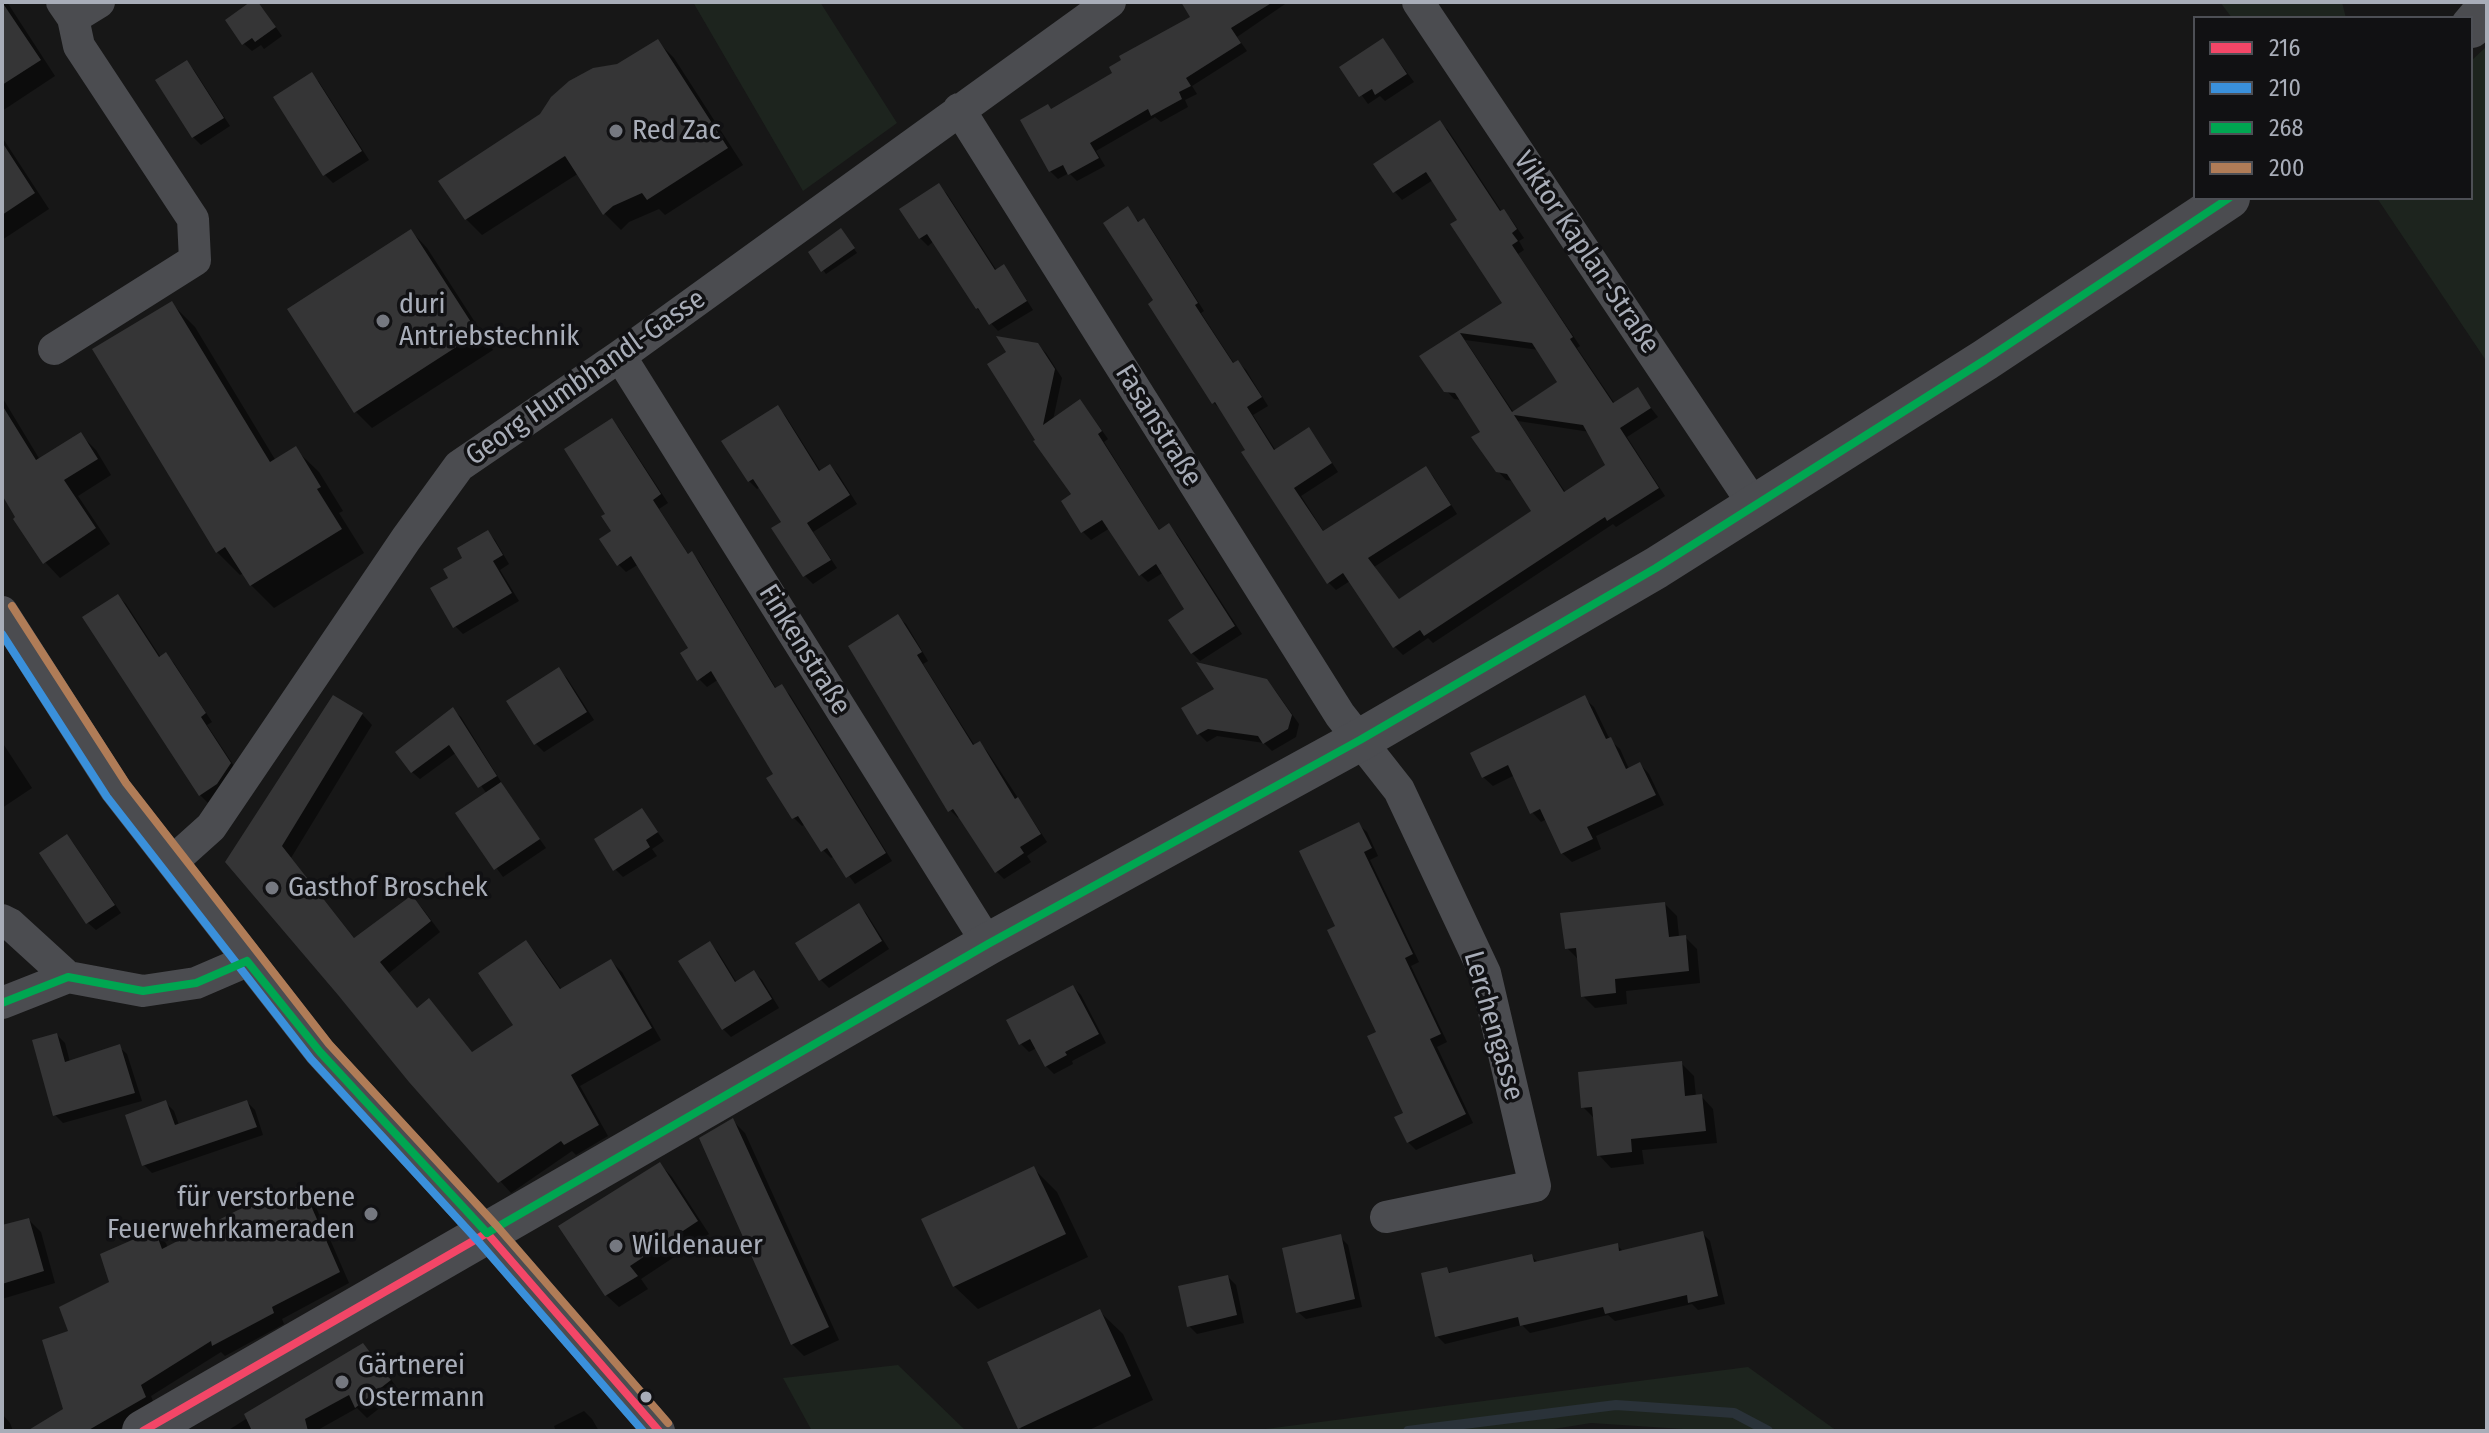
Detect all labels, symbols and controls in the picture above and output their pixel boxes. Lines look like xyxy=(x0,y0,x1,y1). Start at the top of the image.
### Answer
legend xyxy=(2193,16,2473,200)
text: 216 xyxy=(2269,34,2300,62)
text: 210 xyxy=(2269,74,2301,102)
place label: Red Zac xyxy=(632,114,721,148)
text: 268 xyxy=(2269,114,2304,142)
marker: Red Zac xyxy=(607,122,625,140)
street label: Viktor Kaplan-Straße xyxy=(1506,145,1666,361)
text: 200 xyxy=(2269,154,2305,182)
street label: Georg Humbhandl-Gasse xyxy=(460,283,712,473)
place label: duri Antriebstechnik xyxy=(399,288,579,354)
marker: duri Antriebstechnik xyxy=(374,312,392,330)
street label: Fasanstraße xyxy=(1107,359,1209,493)
street label: Finkenstraße xyxy=(751,579,857,721)
place label: Gasthof Broschek xyxy=(288,871,488,905)
marker: Gasthof Broschek xyxy=(263,879,281,897)
street label: Lerchengasse xyxy=(1456,948,1530,1104)
place label: für verstorbene Feuerwehrkameraden xyxy=(107,1181,355,1247)
marker: für verstorbene Feuerwehrkameraden xyxy=(362,1205,380,1223)
place label: Wildenauer xyxy=(632,1229,763,1263)
marker: Wildenauer xyxy=(607,1237,625,1255)
place label: Gärtnerei Ostermann xyxy=(358,1349,485,1415)
marker: Gärtnerei Ostermann xyxy=(333,1373,351,1391)
unlabelled marker xyxy=(638,1389,654,1405)

